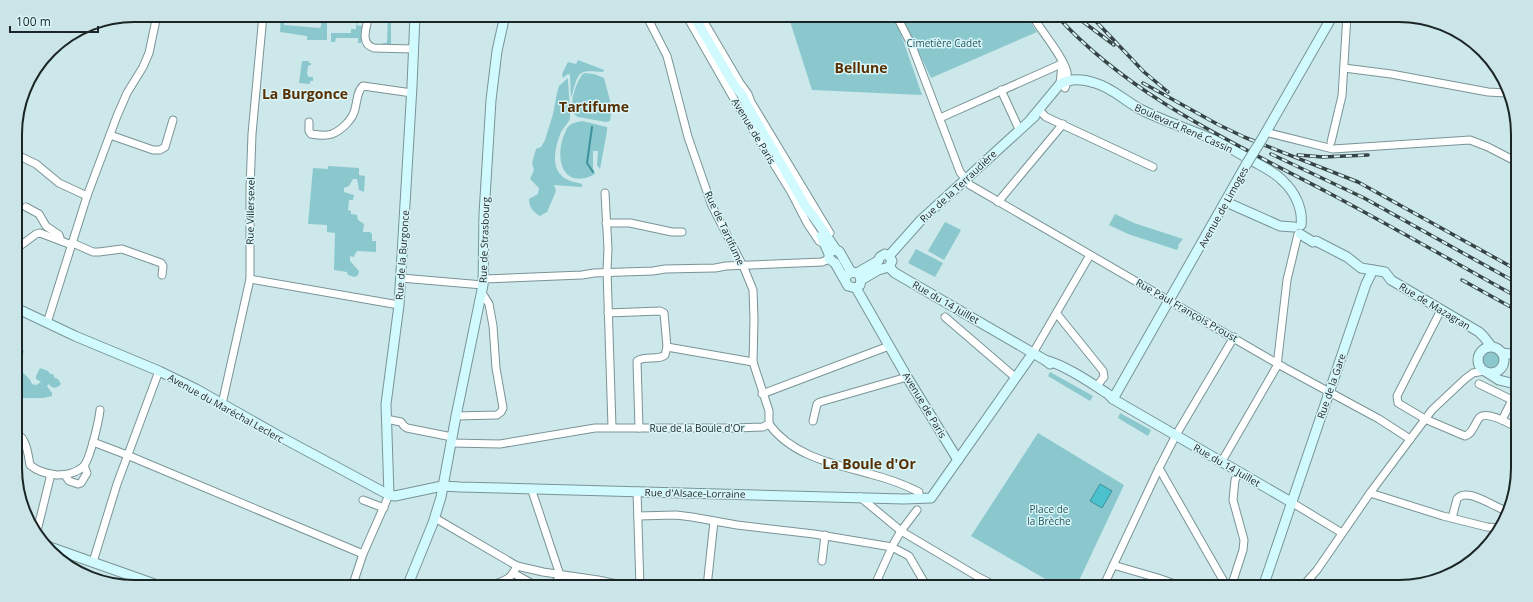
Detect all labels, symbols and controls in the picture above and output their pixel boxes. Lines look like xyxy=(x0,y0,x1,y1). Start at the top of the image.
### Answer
scale bar xyxy=(10,8,98,34)
text: 100 m xyxy=(16,13,51,30)
park label: Cimetière Cadet xyxy=(907,36,982,50)
district label: Bellune xyxy=(835,58,887,77)
district label: La Burgonce xyxy=(262,84,348,103)
street label: Avenue de Paris xyxy=(729,95,779,167)
district label: Tartifume xyxy=(559,97,629,116)
street label: Boulevard René Cassin xyxy=(1133,100,1235,156)
street label: Rue de la Terraudière xyxy=(916,146,1000,225)
street label: Avenue de Limoges xyxy=(1195,164,1251,250)
street label: Rue Villersexel xyxy=(242,177,258,245)
street label: Rue de Tartifume xyxy=(702,189,749,268)
street label: Rue de Strasbourg xyxy=(476,196,493,283)
street label: Rue de la Burgonce xyxy=(392,209,412,300)
street label: Rue Paul François Proust xyxy=(1133,275,1241,345)
street label: Rue du 14 Juillet xyxy=(910,277,982,327)
street label: Rue de Mazagran xyxy=(1397,279,1473,333)
street label: Rue de la Gare xyxy=(1313,351,1349,420)
street label: Avenue de Paris xyxy=(900,369,950,441)
street label: Avenue du Maréchal Leclerc xyxy=(165,370,287,446)
street label: Rue de la Boule d'Or xyxy=(649,421,745,435)
street label: Rue du 14 Juillet xyxy=(1191,440,1263,490)
district label: La Boule d'Or xyxy=(822,454,916,473)
street label: Rue d'Alsace-Lorraine xyxy=(644,485,746,501)
park label: Place de la Brèche xyxy=(1027,502,1071,528)

